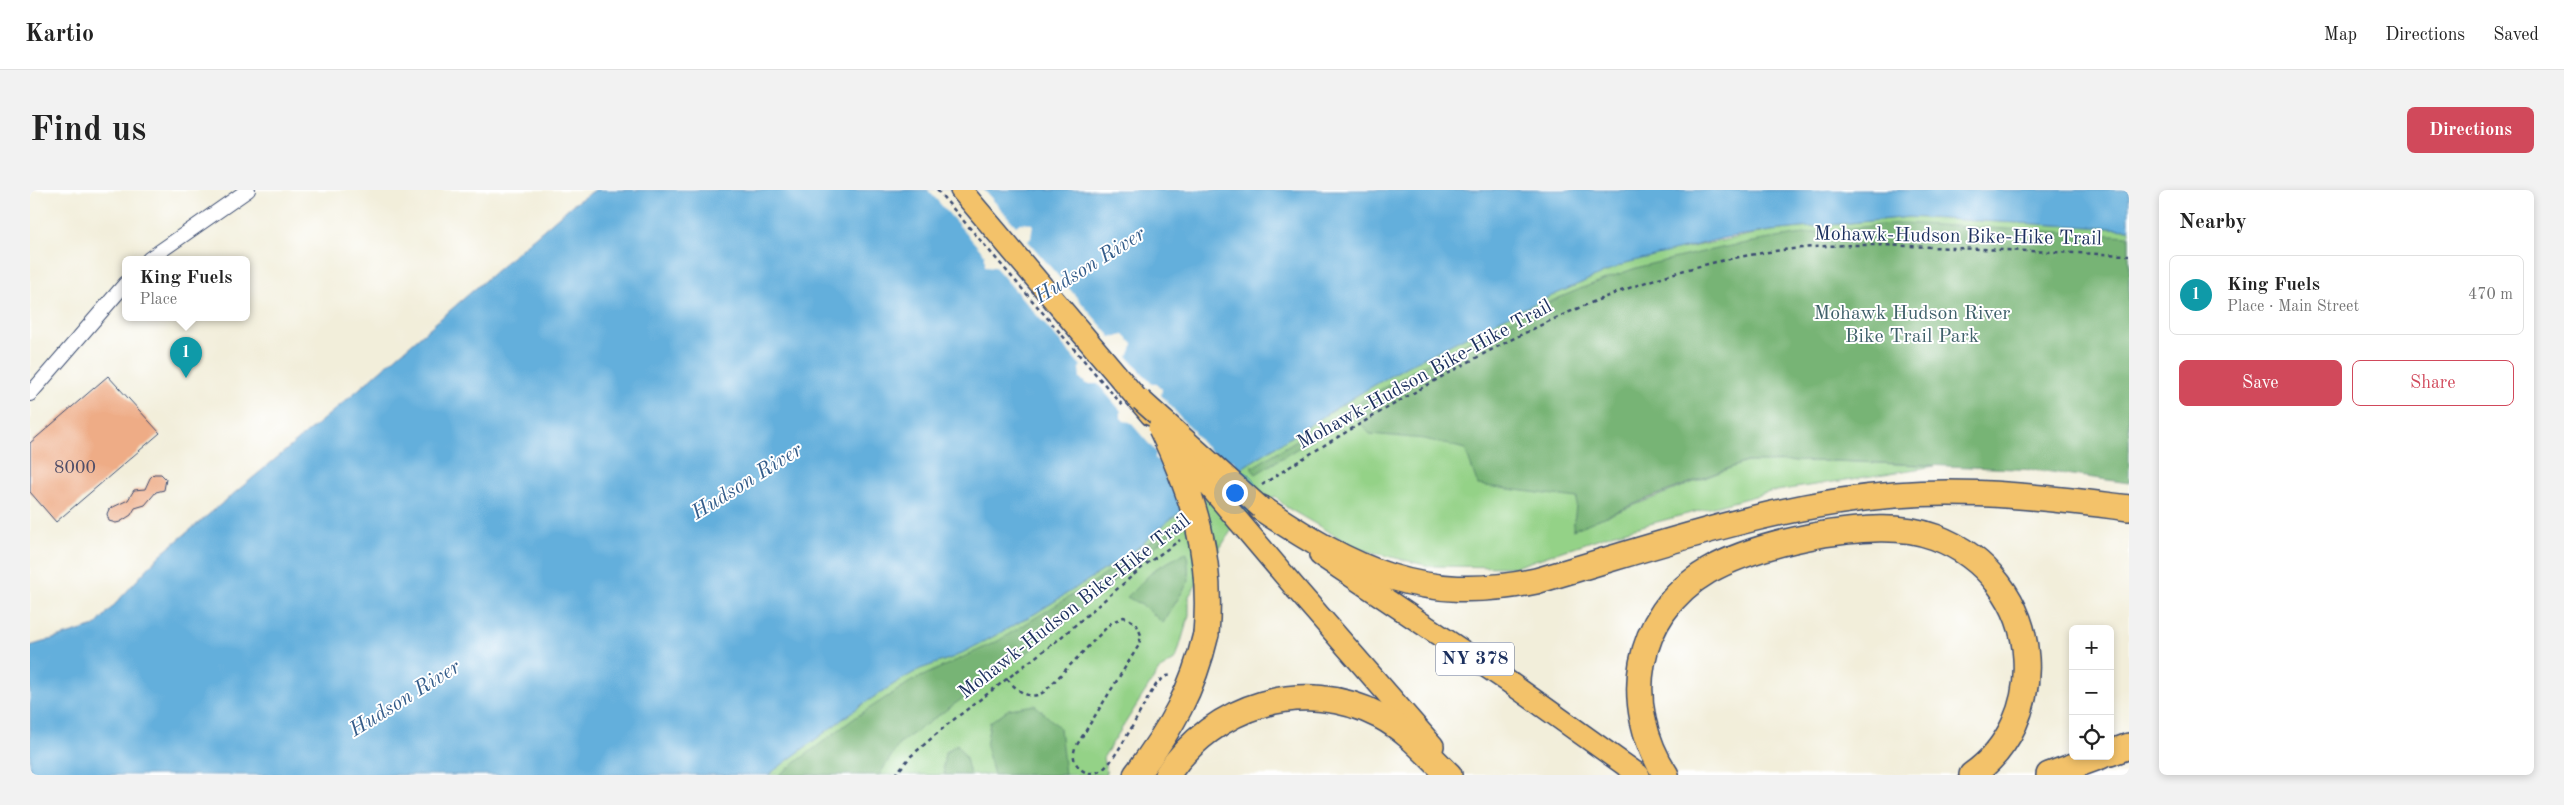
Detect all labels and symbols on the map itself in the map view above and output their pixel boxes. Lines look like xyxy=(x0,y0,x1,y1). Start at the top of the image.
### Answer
water label: Hudson River xyxy=(1030,223,1150,309)
street label: Mohawk-Hudson Bike-Hike Trail xyxy=(1814,224,2102,250)
street label: Mohawk-Hudson Bike-Hike Trail xyxy=(1294,296,1556,454)
park label: Mohawk Hudson River Bike Trail Park xyxy=(1813,304,2011,347)
pin: 1 xyxy=(170,337,202,378)
water label: Hudson River xyxy=(687,439,807,525)
house number: 8000 xyxy=(54,459,96,477)
your location xyxy=(1222,480,1248,506)
street label: Mohawk-Hudson Bike-Hike Trail xyxy=(955,510,1195,704)
road number: NY 378 xyxy=(1436,642,1514,676)
water label: Hudson River xyxy=(345,656,465,742)

